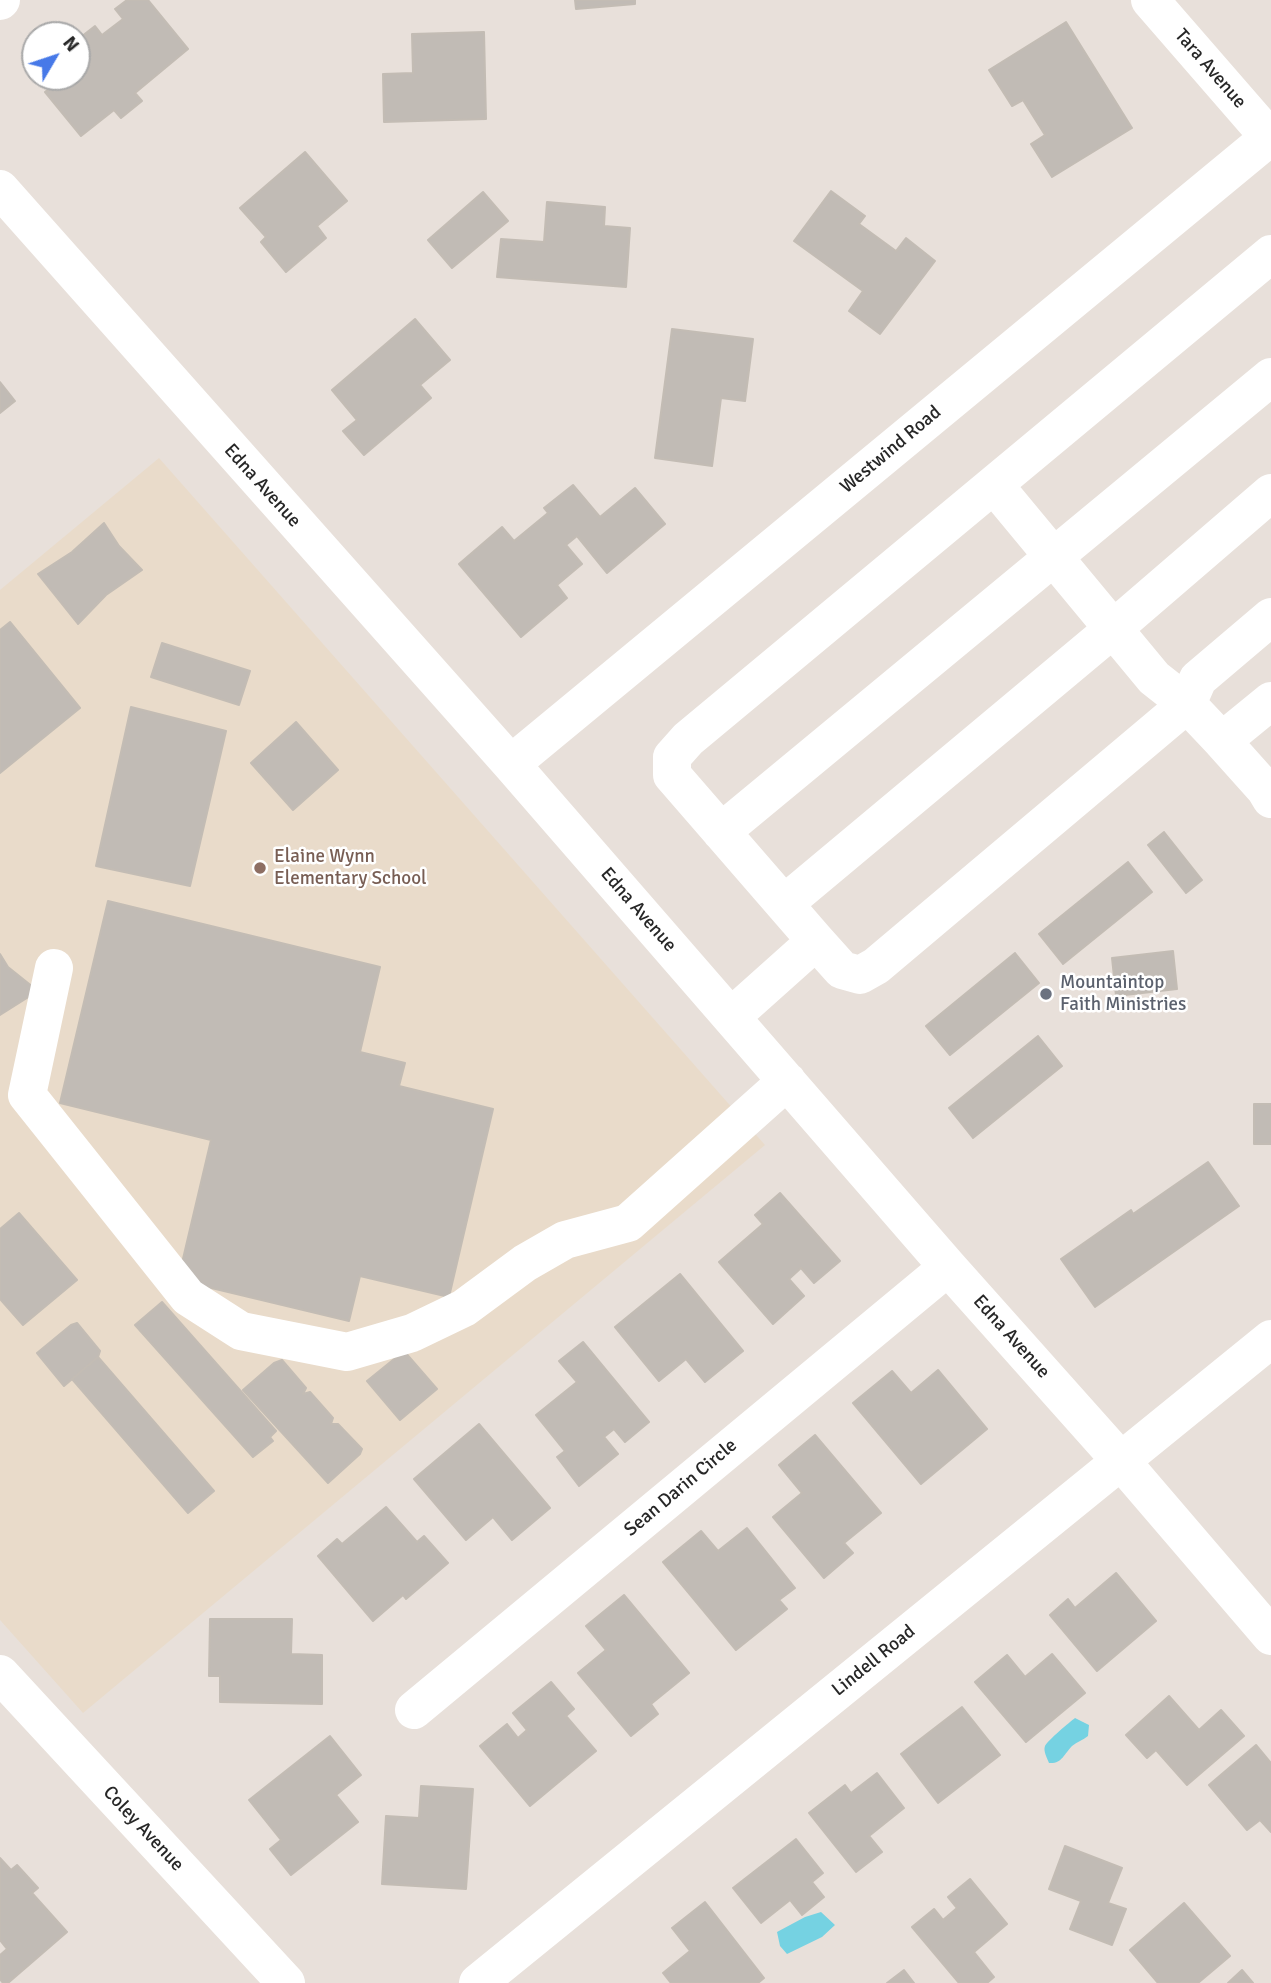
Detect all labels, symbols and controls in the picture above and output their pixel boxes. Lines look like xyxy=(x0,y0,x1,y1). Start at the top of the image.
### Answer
north arrow xyxy=(21,21,91,91)
street label: Tara Avenue xyxy=(1169,25,1251,113)
text: N xyxy=(57,31,84,57)
street label: Westwind Road xyxy=(836,401,946,499)
street label: Edna Avenue xyxy=(219,440,305,532)
place label: Elaine Wynn Elementary School xyxy=(274,846,427,890)
marker: Elaine Wynn Elementary School xyxy=(252,860,268,876)
street label: Edna Avenue xyxy=(595,863,681,957)
place label: Mountaintop Faith Ministries xyxy=(1060,972,1186,1016)
marker: Mountaintop Faith Ministries xyxy=(1038,986,1054,1002)
street label: Edna Avenue xyxy=(968,1291,1054,1383)
street label: Sean Darin Circle xyxy=(620,1434,742,1542)
street label: Lindell Road xyxy=(828,1621,920,1701)
street label: Coley Avenue xyxy=(98,1782,188,1876)

